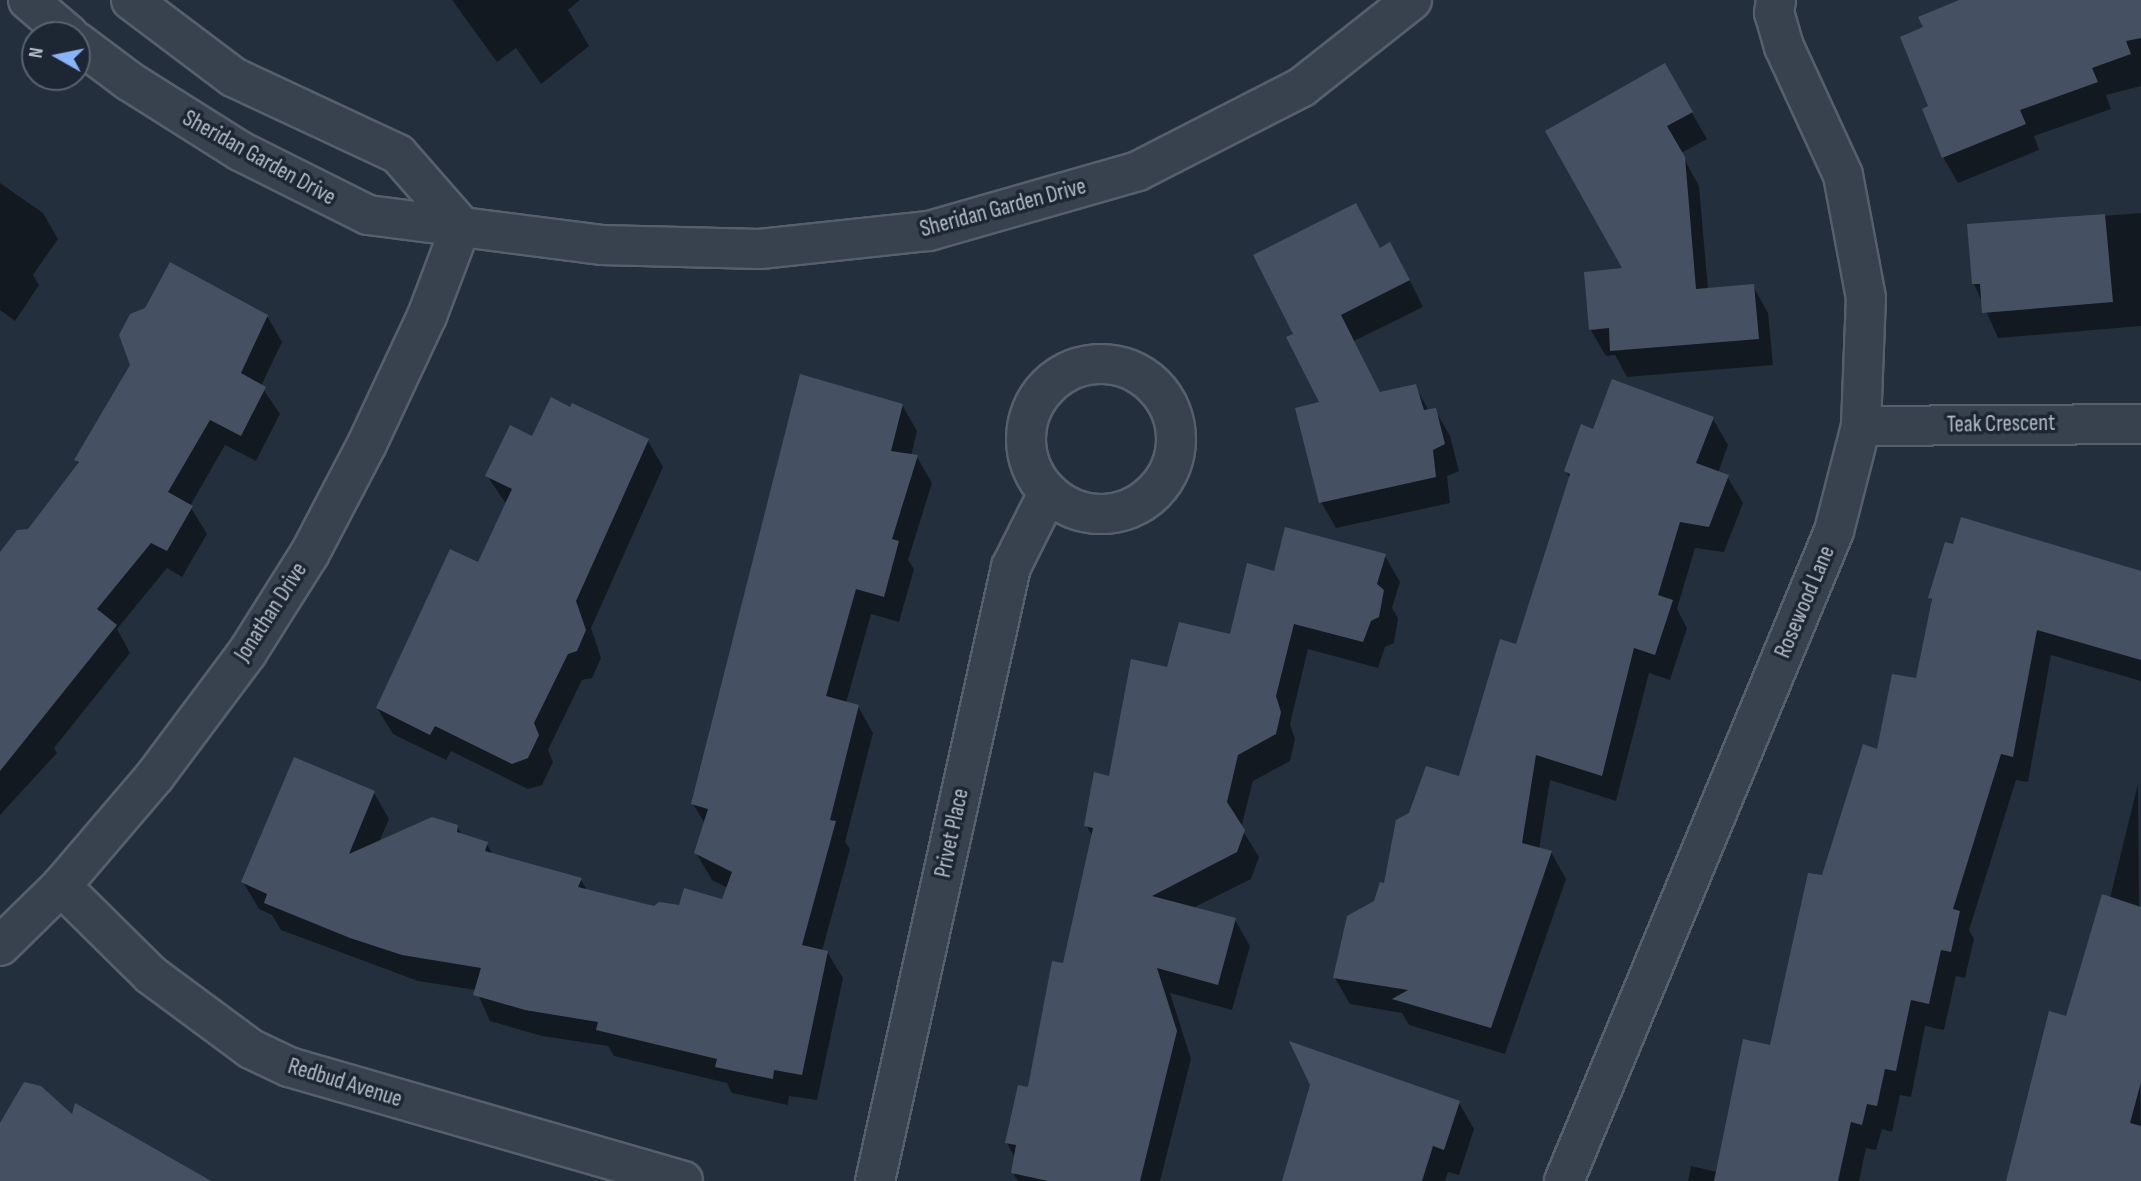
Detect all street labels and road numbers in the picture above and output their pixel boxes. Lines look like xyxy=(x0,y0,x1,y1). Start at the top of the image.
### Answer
street label: Sheridan Garden Drive xyxy=(178,105,340,211)
street label: Sheridan Garden Drive xyxy=(917,173,1089,243)
street label: Teak Crescent xyxy=(1946,409,2056,439)
street label: Rosewood Lane xyxy=(1769,542,1841,662)
street label: Jonathan Drive xyxy=(229,557,313,667)
street label: Privet Place xyxy=(929,786,975,880)
street label: Redbud Avenue xyxy=(285,1053,405,1113)

